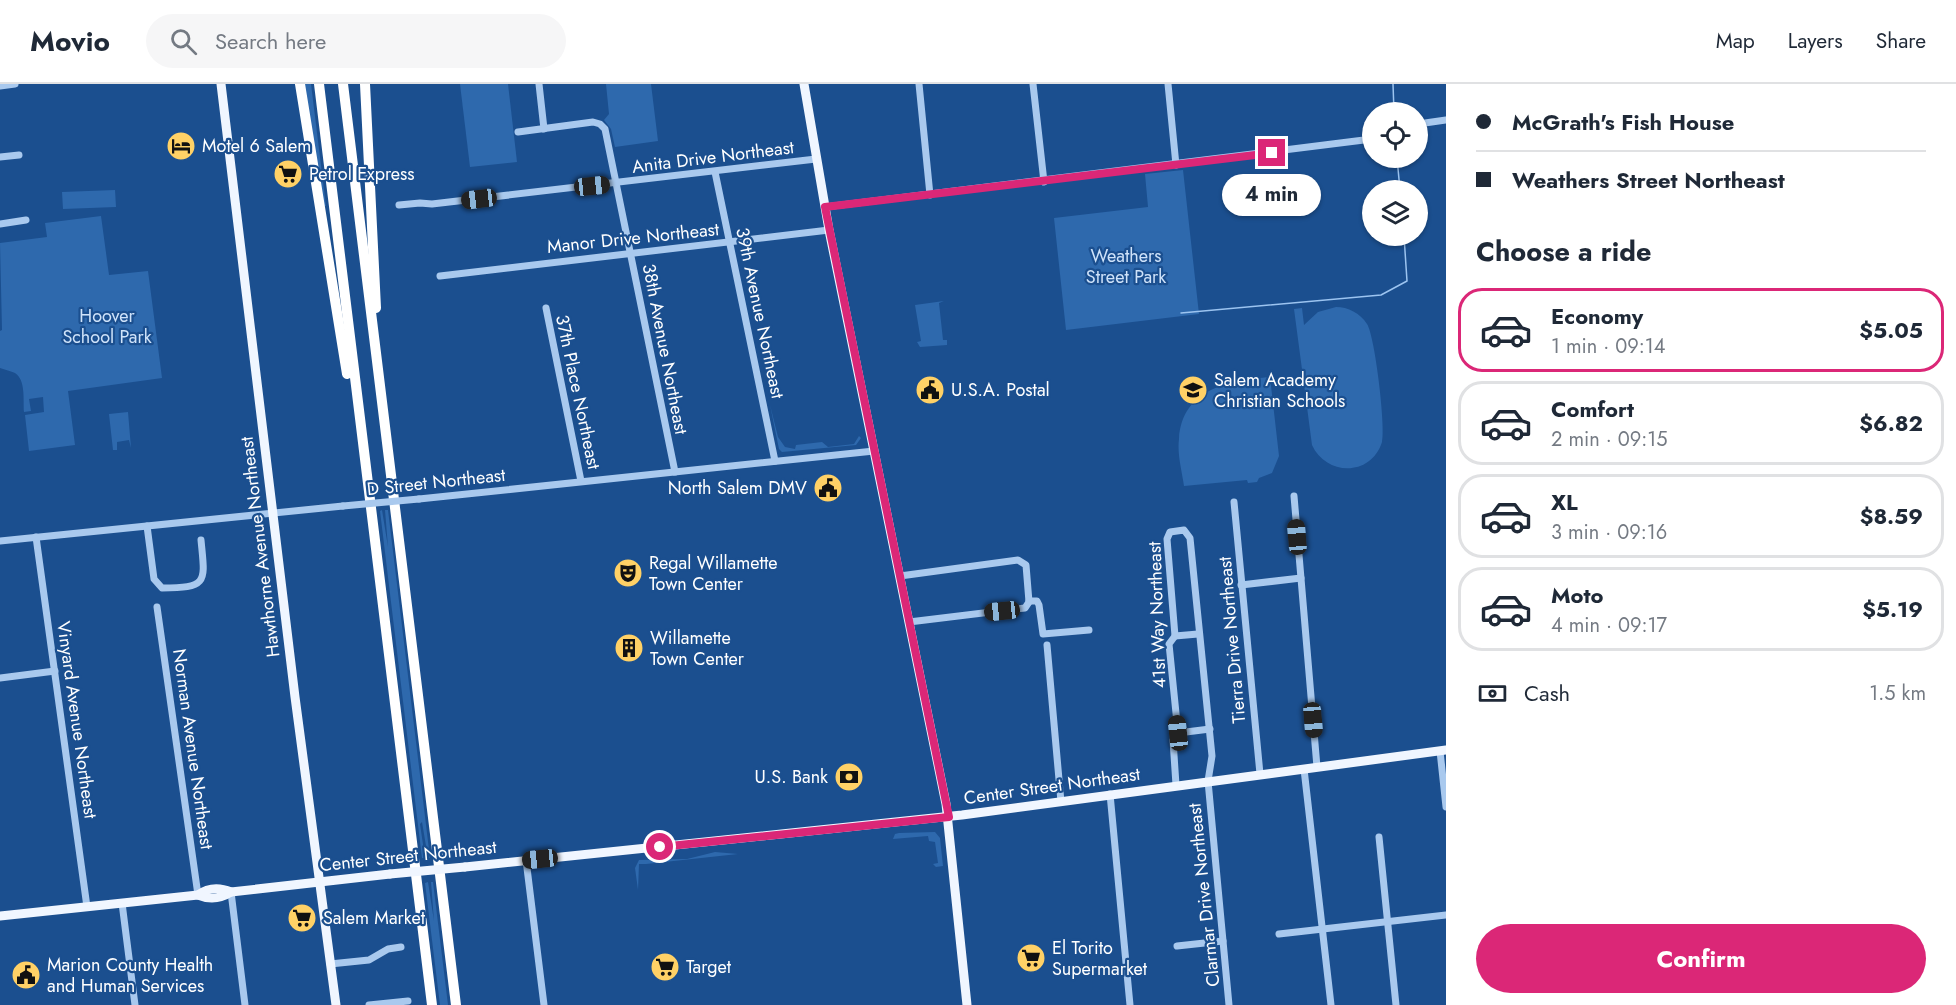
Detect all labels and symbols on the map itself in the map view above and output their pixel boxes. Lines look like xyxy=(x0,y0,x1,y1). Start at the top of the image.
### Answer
hotel icon: Motel 6 Salem xyxy=(165,130,197,162)
place label: Motel 6 Salem xyxy=(202,133,311,159)
street label: Anita Drive Northeast xyxy=(631,134,796,180)
route end xyxy=(1258,139,1285,166)
supermarket icon: Petrol Express xyxy=(272,158,304,190)
place label: Petrol Express xyxy=(309,161,415,187)
callout: 4 min xyxy=(1222,174,1322,216)
car xyxy=(573,175,611,197)
car xyxy=(460,188,498,210)
street label: Manor Drive Northeast xyxy=(546,216,721,260)
street label: 39th Avenue Northeast xyxy=(729,225,791,401)
park label: Weathers Street Park xyxy=(1086,243,1166,290)
street label: 38th Avenue Northeast xyxy=(636,261,694,437)
park label: Hoover School Park xyxy=(62,303,152,350)
street label: 37th Place Northeast xyxy=(549,312,607,472)
place label: Salem Academy Christian Schools xyxy=(1214,367,1345,414)
public building icon: U.S.A. Postal xyxy=(914,374,946,406)
school or university icon: Salem Academy Christian Schools xyxy=(1177,374,1209,406)
place label: U.S.A. Postal xyxy=(951,377,1050,403)
street label: Hawthorne Avenue Northeast xyxy=(233,434,286,659)
street label: D Street Northeast xyxy=(365,462,507,502)
public building icon: North Salem DMV xyxy=(812,472,844,504)
place label: North Salem DMV xyxy=(668,475,807,501)
car xyxy=(1286,518,1308,556)
street label: 41st Way Northeast xyxy=(1141,541,1173,689)
place label: Regal Willamette Town Center xyxy=(649,550,777,597)
street label: Tierra Drive Northeast xyxy=(1212,555,1252,725)
theatre icon: Regal Willamette Town Center xyxy=(612,557,644,589)
car xyxy=(983,600,1021,622)
street label: Vinyard Avenue Northeast xyxy=(50,620,104,821)
place label: Willamette Town Center xyxy=(650,625,745,672)
building icon: Willamette Town Center xyxy=(613,632,645,664)
street label: Norman Avenue Northeast xyxy=(166,647,220,852)
car xyxy=(1302,701,1324,739)
car xyxy=(1167,714,1189,752)
bank icon: U.S. Bank xyxy=(833,761,865,793)
street label: Center Street Northeast xyxy=(962,761,1143,811)
place label: U.S. Bank xyxy=(755,764,828,790)
street label: Clarmar Drive Northeast xyxy=(1181,801,1227,988)
route start xyxy=(646,833,673,860)
street label: Center Street Northeast xyxy=(318,834,498,878)
car xyxy=(521,848,559,870)
supermarket icon: Salem Market xyxy=(286,902,318,934)
place label: Salem Market xyxy=(323,905,426,931)
place label: El Torito Supermarket xyxy=(1052,935,1148,982)
supermarket icon: El Torito Supermarket xyxy=(1015,942,1047,974)
supermarket icon: Target xyxy=(649,951,681,983)
place label: Marion County Health and Human Services xyxy=(47,952,213,999)
place label: Target xyxy=(686,954,732,980)
public building icon: Marion County Health and Human Services xyxy=(10,959,42,991)

